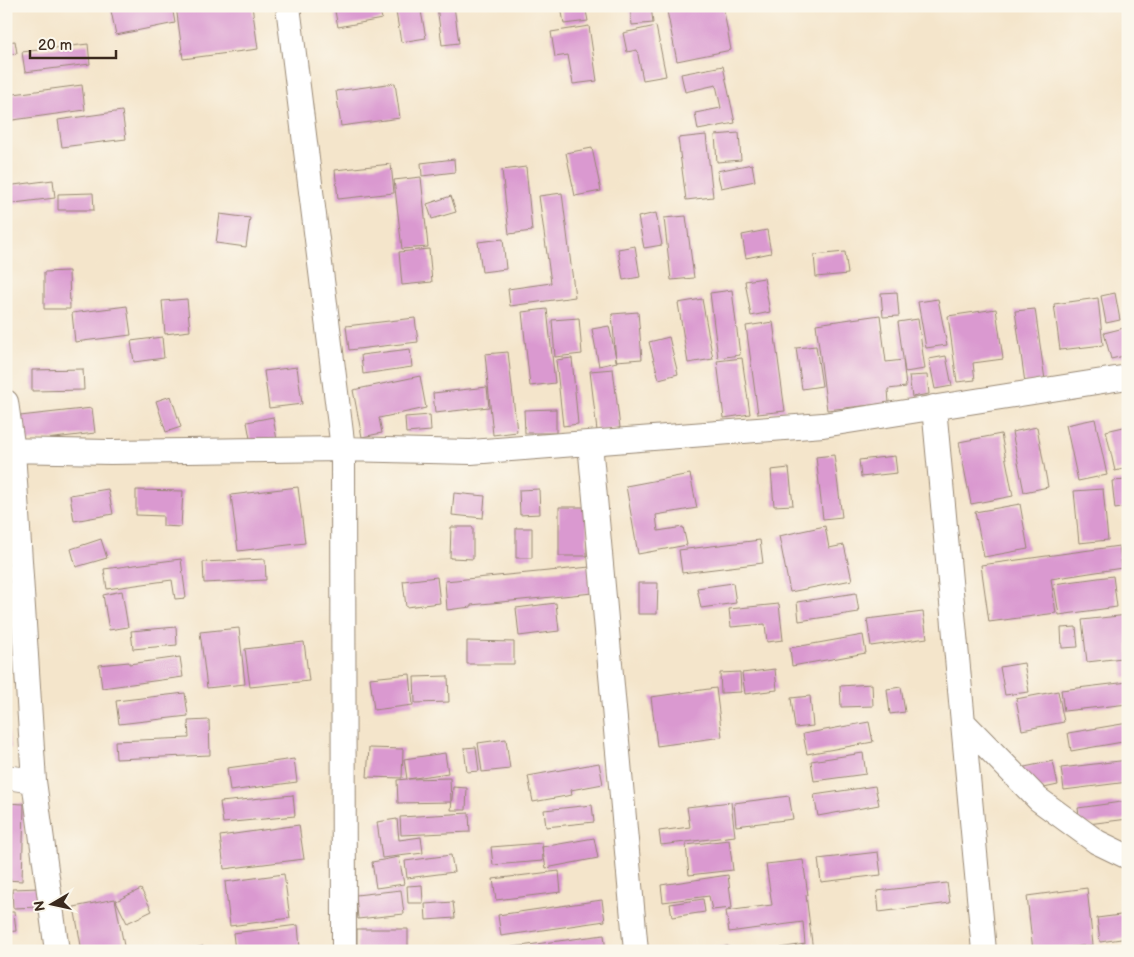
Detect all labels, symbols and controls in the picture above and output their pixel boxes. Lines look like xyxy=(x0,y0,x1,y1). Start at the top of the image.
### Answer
scale bar xyxy=(30,28,116,60)
text: 20 m xyxy=(38,36,72,55)
north arrow xyxy=(28,880,78,930)
text: N xyxy=(30,899,49,912)

